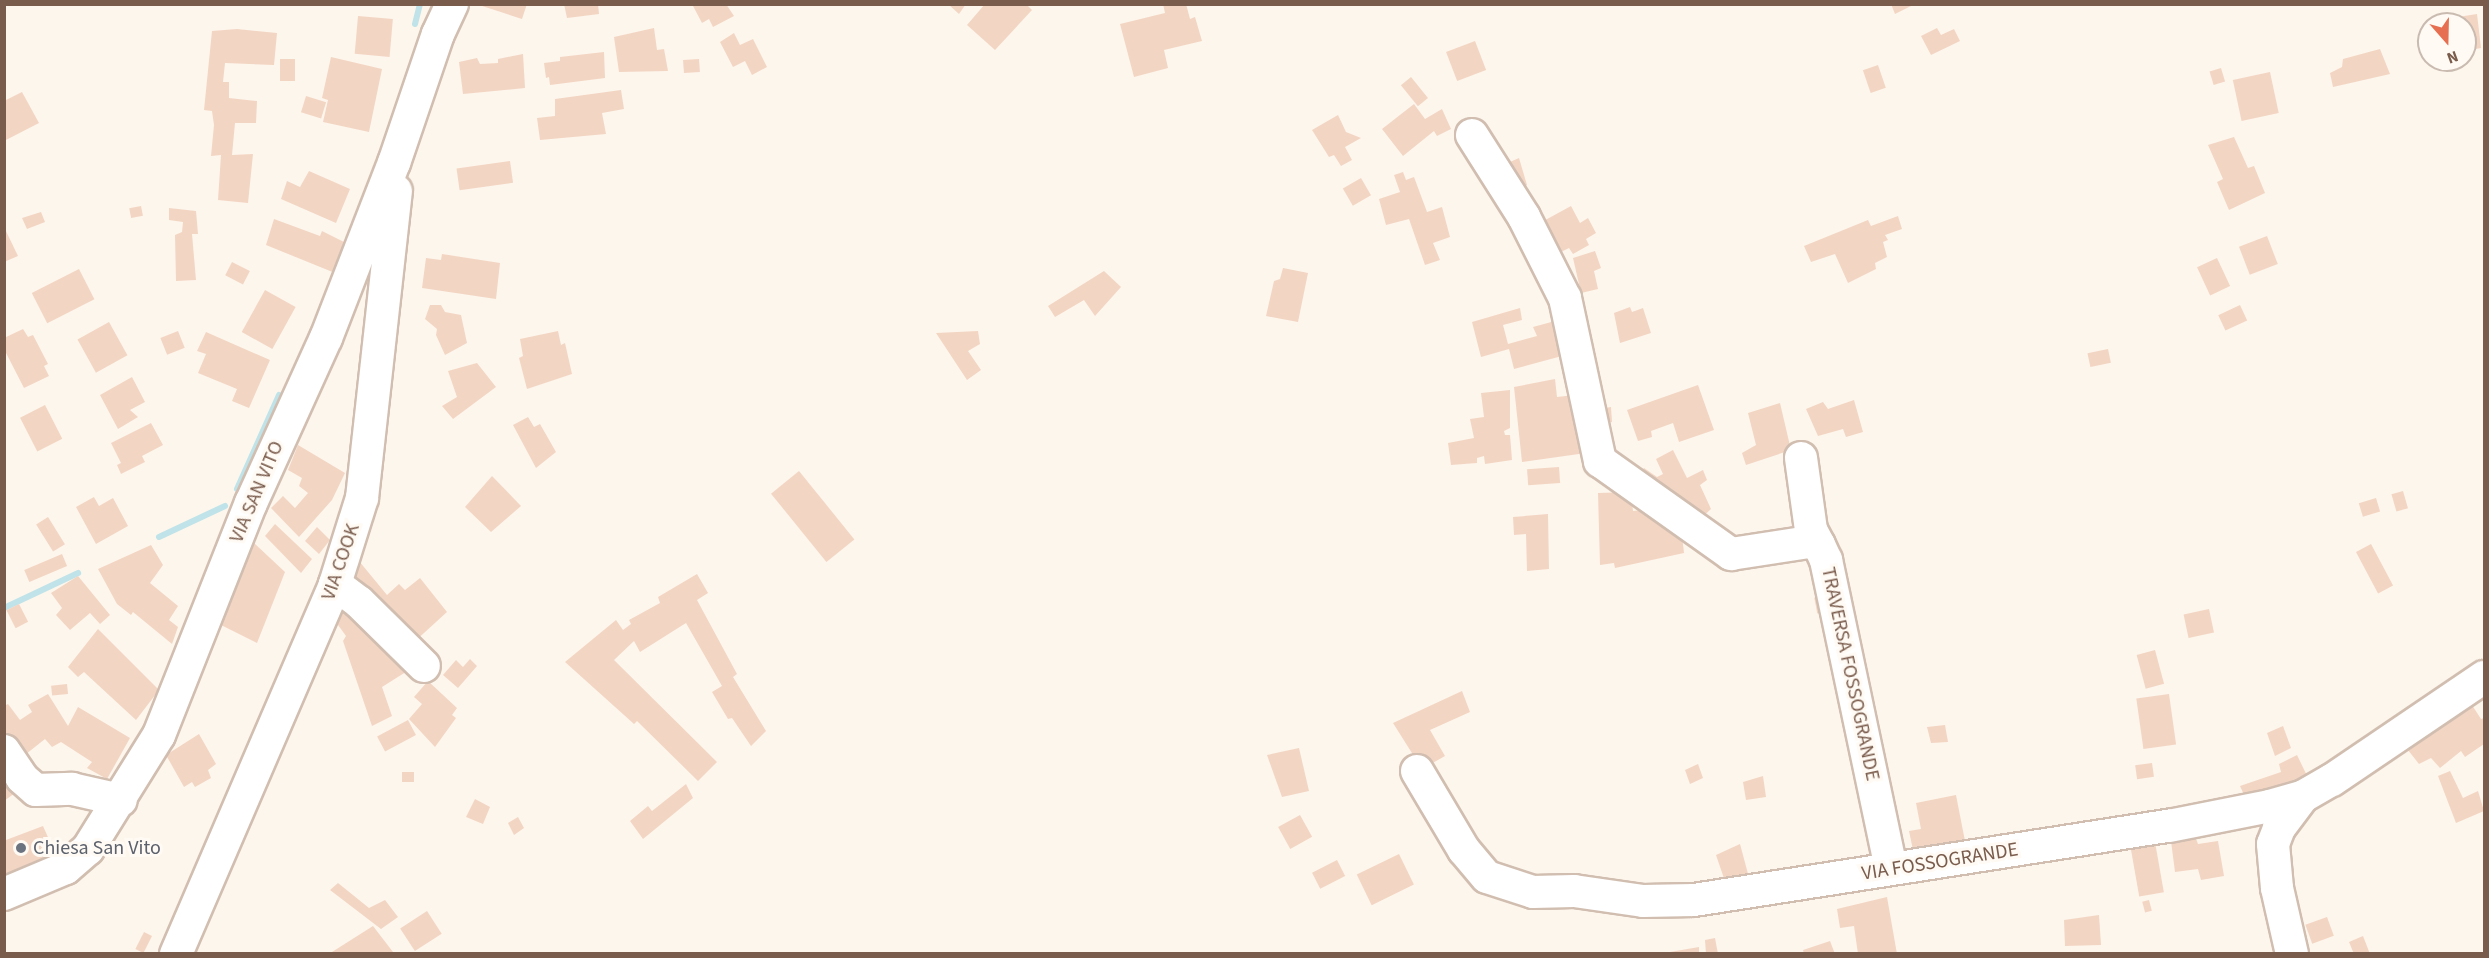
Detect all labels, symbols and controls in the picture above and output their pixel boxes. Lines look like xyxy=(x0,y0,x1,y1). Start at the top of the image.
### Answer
north arrow xyxy=(2417,12,2477,72)
text: N xyxy=(2444,45,2461,69)
street label: VIA SAN VITO xyxy=(225,438,289,546)
street label: VIA COOK xyxy=(317,521,365,603)
street label: TRAVERSA FOSSOGRANDE xyxy=(1816,565,1884,783)
place label: Chiesa San Vito xyxy=(33,836,161,860)
street label: VIA FOSSOGRANDE xyxy=(1860,838,2020,886)
marker: Chiesa San Vito xyxy=(14,841,28,855)

